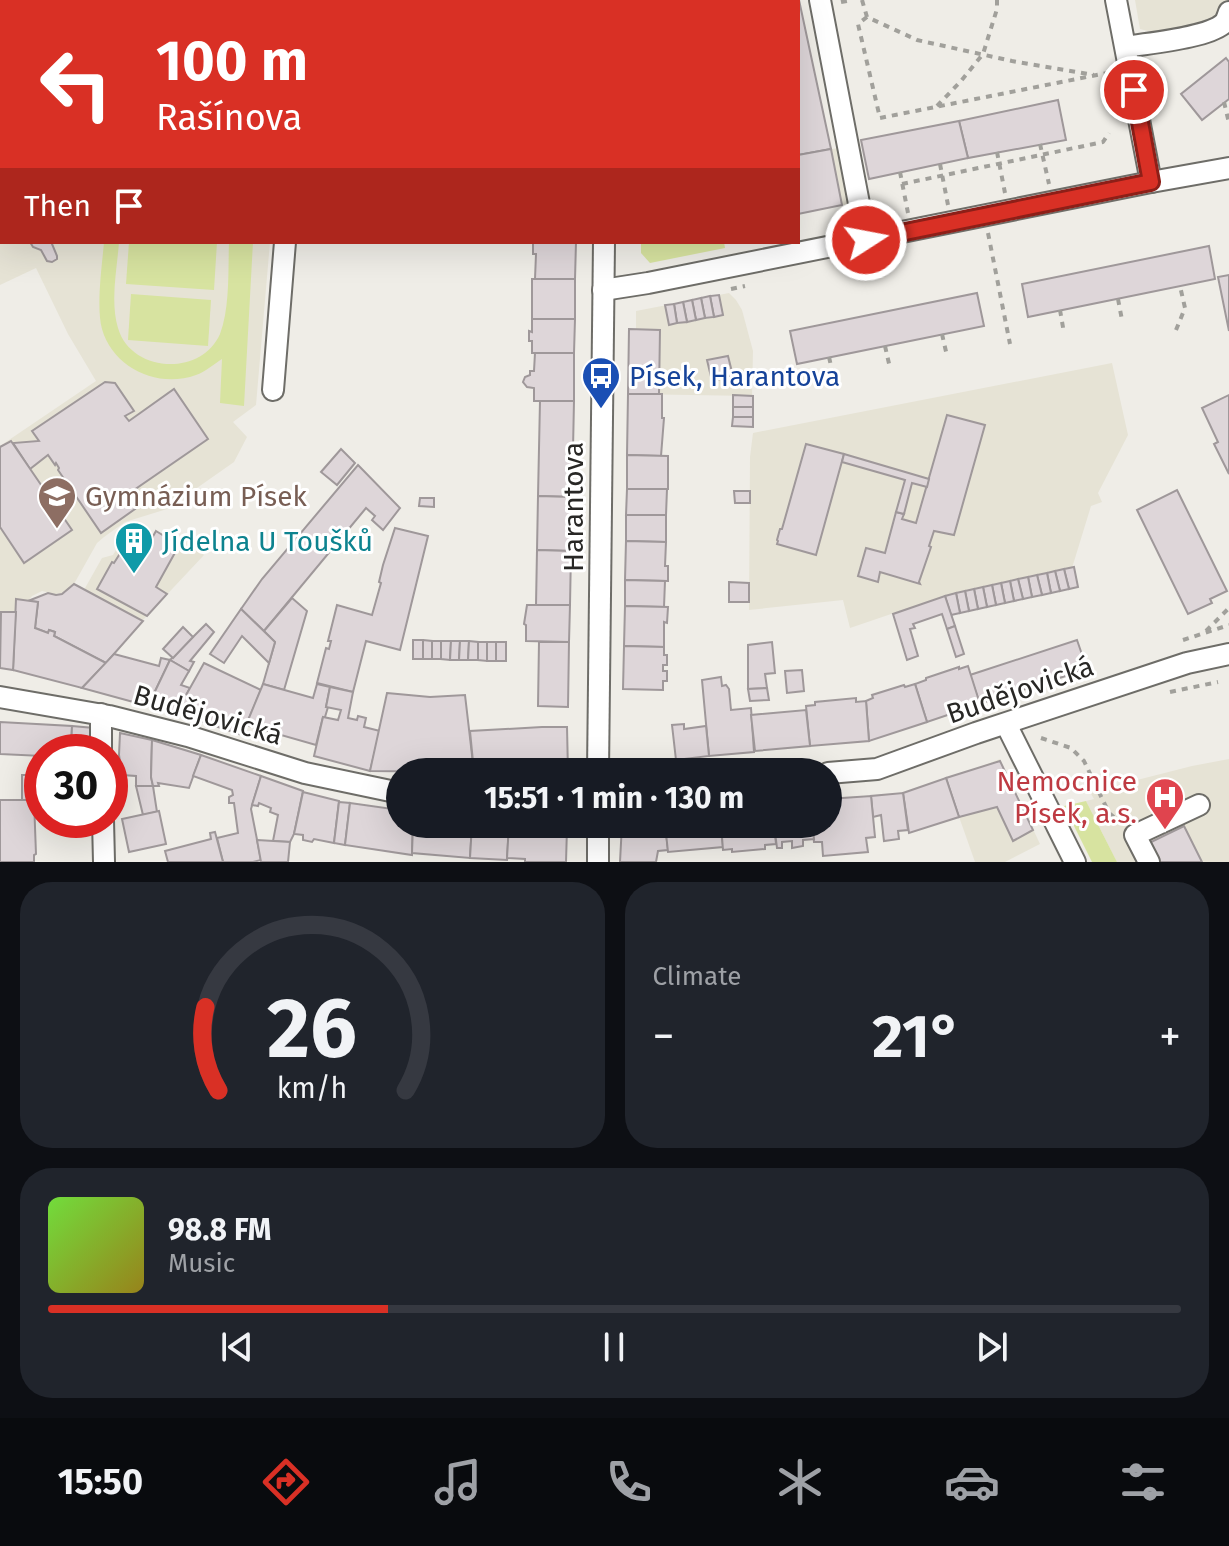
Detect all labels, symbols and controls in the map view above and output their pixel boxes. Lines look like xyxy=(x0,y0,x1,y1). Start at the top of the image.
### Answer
text: 100 m xyxy=(156,28,308,95)
icon: left xyxy=(24,32,128,136)
pin xyxy=(1100,56,1168,124)
icon: arrive xyxy=(1112,68,1156,112)
text: Rašínova xyxy=(156,96,302,140)
icon: arrive xyxy=(107,184,151,228)
text: Then xyxy=(24,188,91,224)
position arrow xyxy=(824,198,908,282)
bus stop icon: Písek, Harantova xyxy=(580,355,622,410)
place label: Písek, Harantova xyxy=(629,360,840,393)
street label: Harantova xyxy=(557,442,590,572)
school or university icon: Gymnázium Písek xyxy=(36,475,78,530)
place label: Gymnázium Písek xyxy=(85,480,307,513)
building icon: Jídelna U Toušků xyxy=(113,520,155,575)
place label: Jídelna U Toušků xyxy=(162,525,373,558)
street label: Budějovická xyxy=(942,649,1098,731)
street label: Budějovická xyxy=(130,678,286,752)
speed limit sign: 30 xyxy=(24,734,128,838)
place label: Nemocnice Písek, a.s. xyxy=(996,765,1137,830)
hospital icon: Nemocnice Písek, a.s. xyxy=(1144,776,1186,831)
text: 15:51 · 1 min · 130 m xyxy=(484,780,744,816)
text: Climate xyxy=(653,961,741,992)
text: 26 xyxy=(267,979,357,1079)
text: 21° xyxy=(872,1001,961,1073)
text: − xyxy=(653,1010,675,1063)
text: + xyxy=(1159,1010,1181,1063)
text: km/h xyxy=(277,1071,348,1106)
text: 98.8 FM xyxy=(168,1212,271,1248)
text: Music xyxy=(168,1248,235,1279)
icon: previous xyxy=(215,1325,259,1369)
icon: pause xyxy=(592,1325,636,1369)
icon: next xyxy=(970,1325,1014,1369)
icon: directions xyxy=(258,1454,314,1510)
icon: music xyxy=(430,1454,486,1510)
icon: phone xyxy=(601,1454,657,1510)
icon: climate xyxy=(772,1454,828,1510)
icon: car xyxy=(944,1454,1000,1510)
icon: filters xyxy=(1115,1454,1171,1510)
text: 15:50 xyxy=(58,1460,143,1504)

